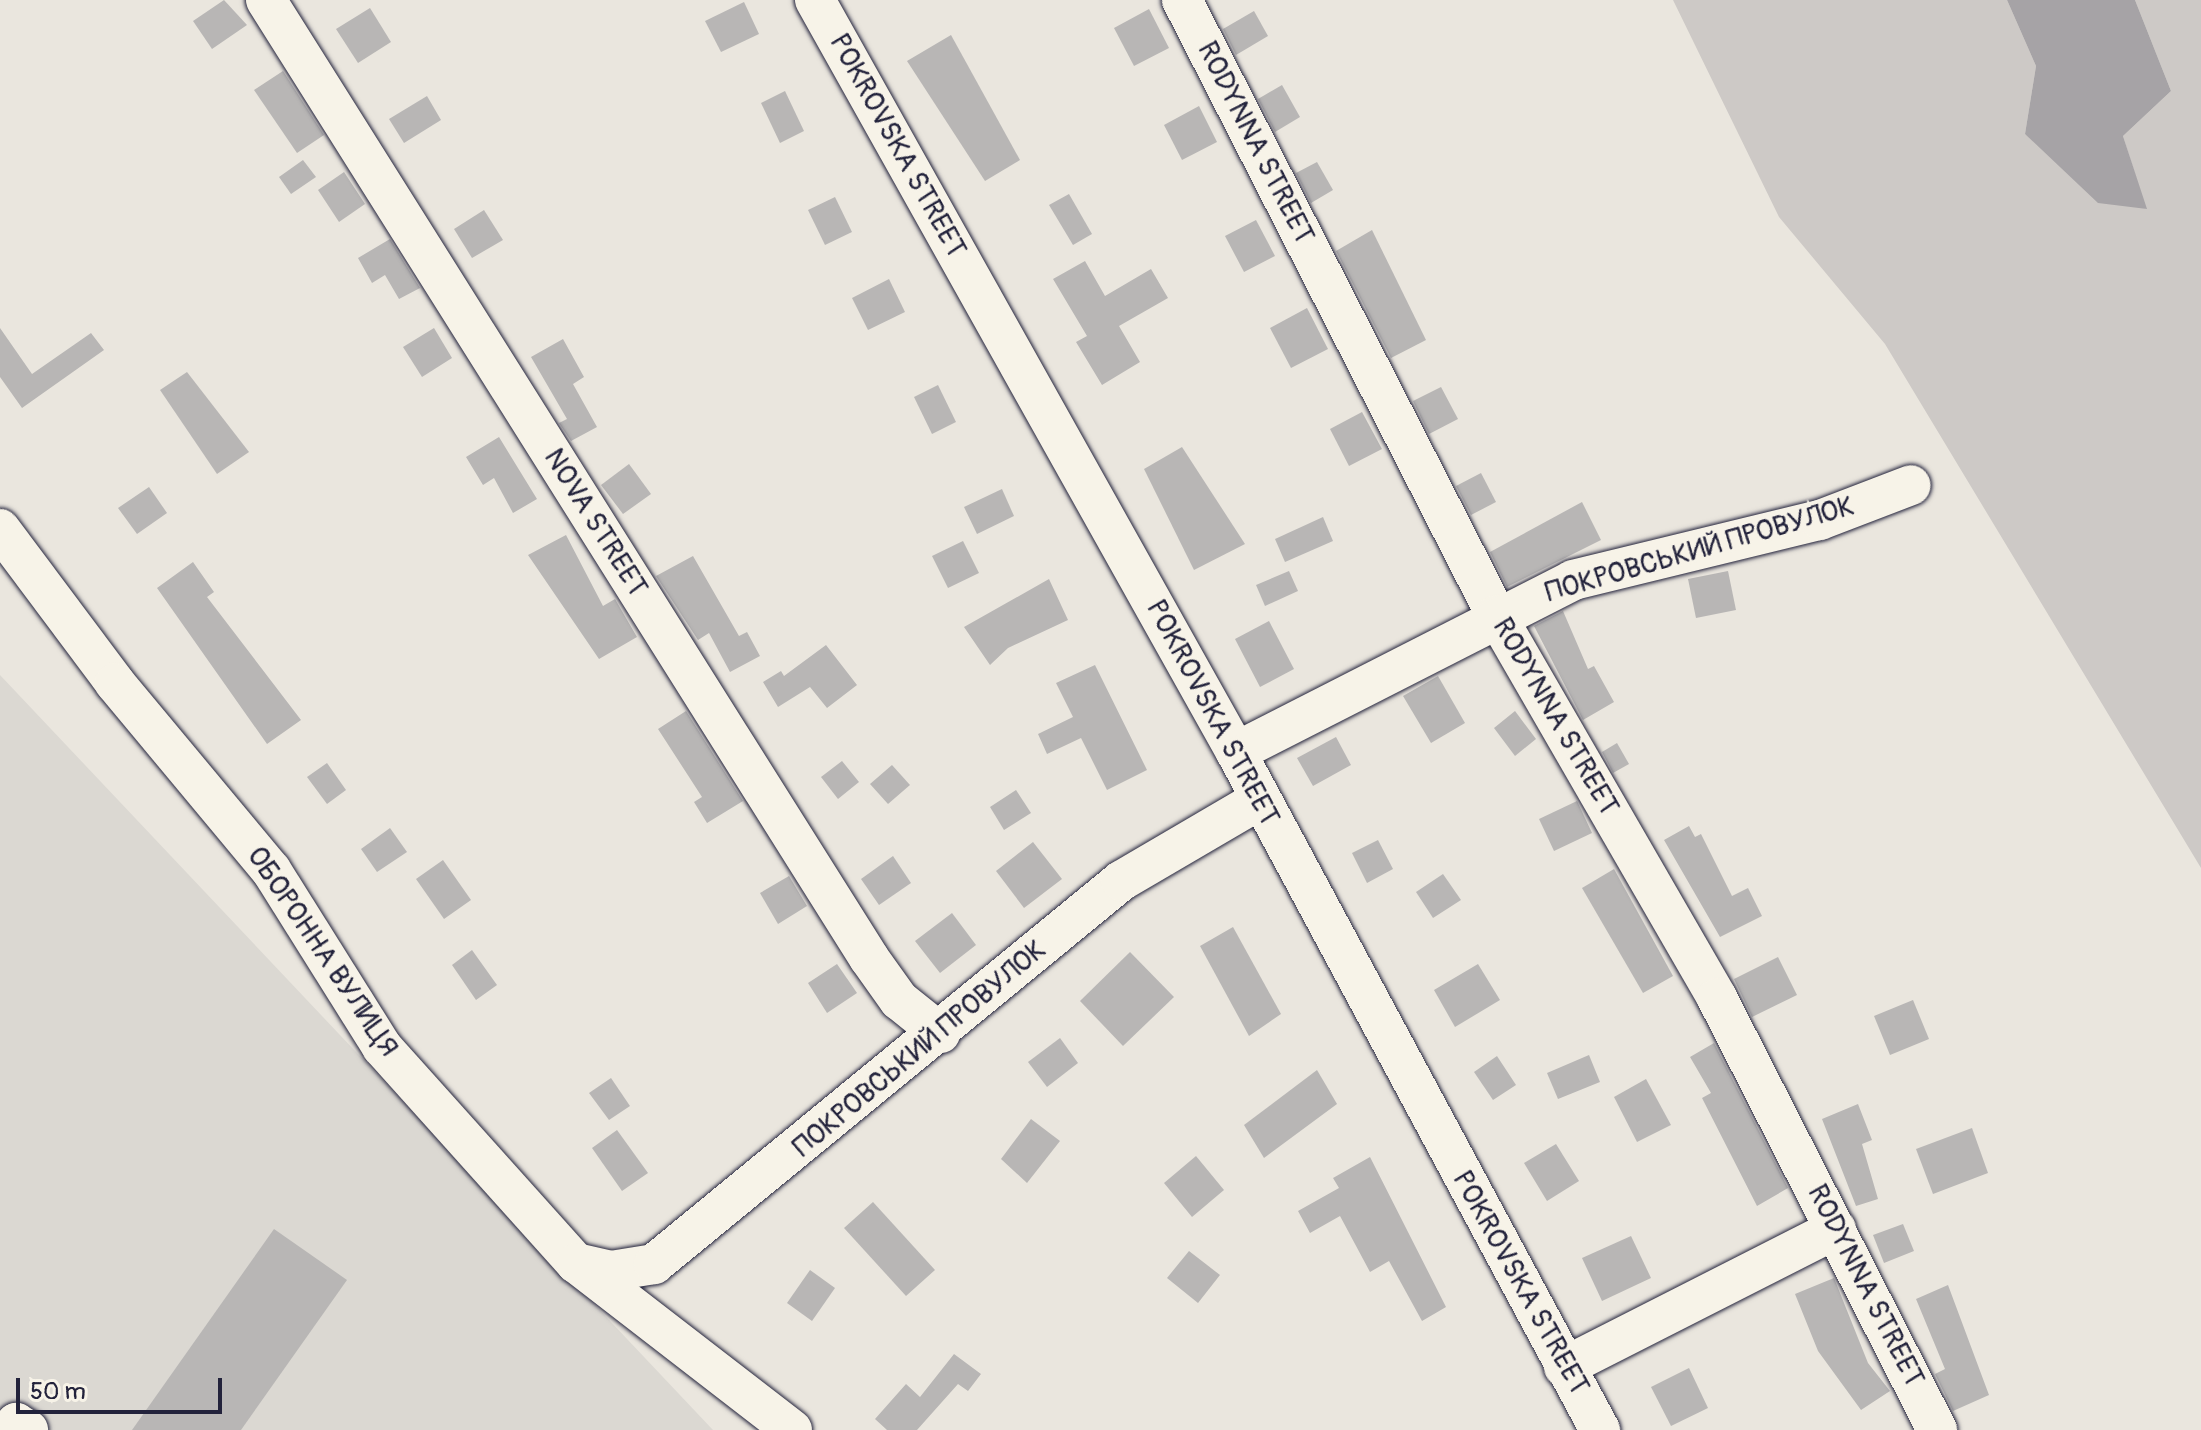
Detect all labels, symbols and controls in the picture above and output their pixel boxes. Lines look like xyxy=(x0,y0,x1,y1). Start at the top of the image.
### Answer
street label: POKROVSKA STREET xyxy=(821,28,973,264)
street label: RODYNNA STREET xyxy=(1189,36,1321,250)
street label: NOVA STREET xyxy=(536,443,654,603)
street label: ПОКРОВСЬКИЙ ПРОВУЛОК xyxy=(1542,490,1858,610)
street label: POKROVSKA STREET xyxy=(1138,594,1286,832)
street label: RODYNNA STREET xyxy=(1485,612,1625,822)
street label: ОБОРОННА ВУЛИЦЯ xyxy=(239,841,405,1063)
street label: ПОКРОВСЬКИЙ ПРОВУЛОК xyxy=(787,933,1053,1165)
street label: POKROVSKA STREET xyxy=(1444,1165,1596,1401)
street label: RODYNNA STREET xyxy=(1799,1179,1931,1393)
scale bar xyxy=(20,1362,226,1412)
text: 50 m xyxy=(30,1377,86,1406)

